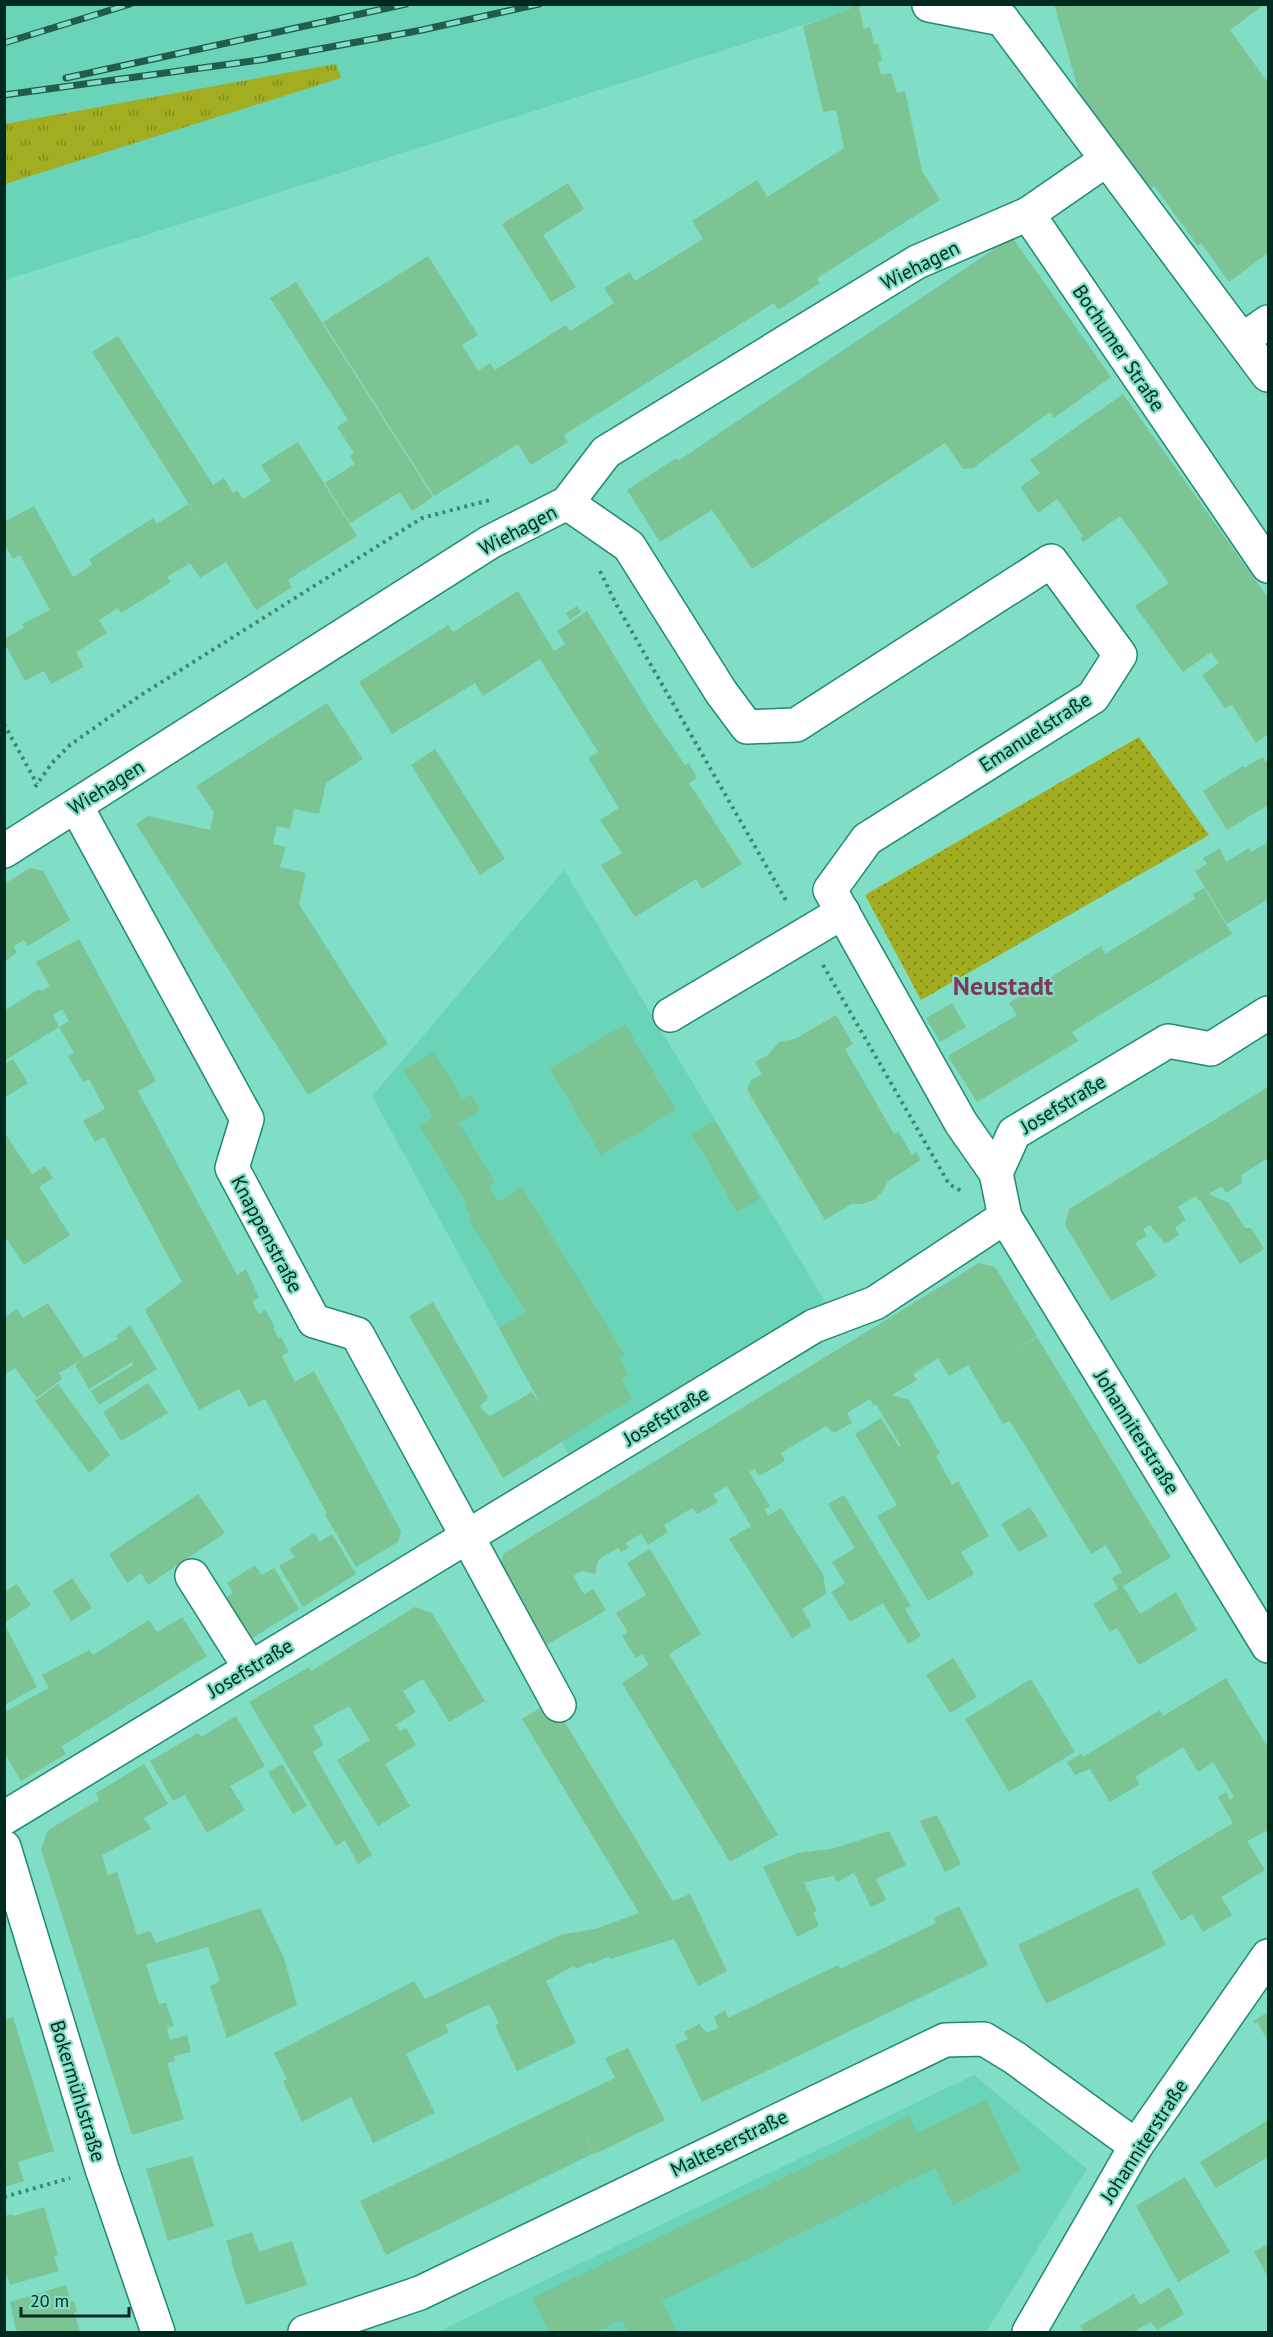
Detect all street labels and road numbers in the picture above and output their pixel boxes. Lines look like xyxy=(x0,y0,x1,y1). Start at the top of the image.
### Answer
street label: Wiehagen xyxy=(876,234,964,296)
street label: Bochumer Straße xyxy=(1067,279,1171,417)
street label: Wiehagen xyxy=(474,499,562,561)
street label: Emanuelstraße xyxy=(974,686,1096,778)
street label: Wiehagen xyxy=(63,754,149,820)
street label: Josefstraße xyxy=(1015,1068,1111,1140)
street label: Knappenstraße xyxy=(225,1171,309,1297)
street label: Johanniterstraße xyxy=(1088,1364,1186,1499)
street label: Josefstraße xyxy=(618,1380,714,1452)
street label: Josefstraße xyxy=(202,1632,298,1704)
street label: Bokermühlstraße xyxy=(44,2017,112,2165)
street label: Johanniterstraße xyxy=(1094,2074,1194,2209)
street label: Malteserstraße xyxy=(666,2103,792,2183)

